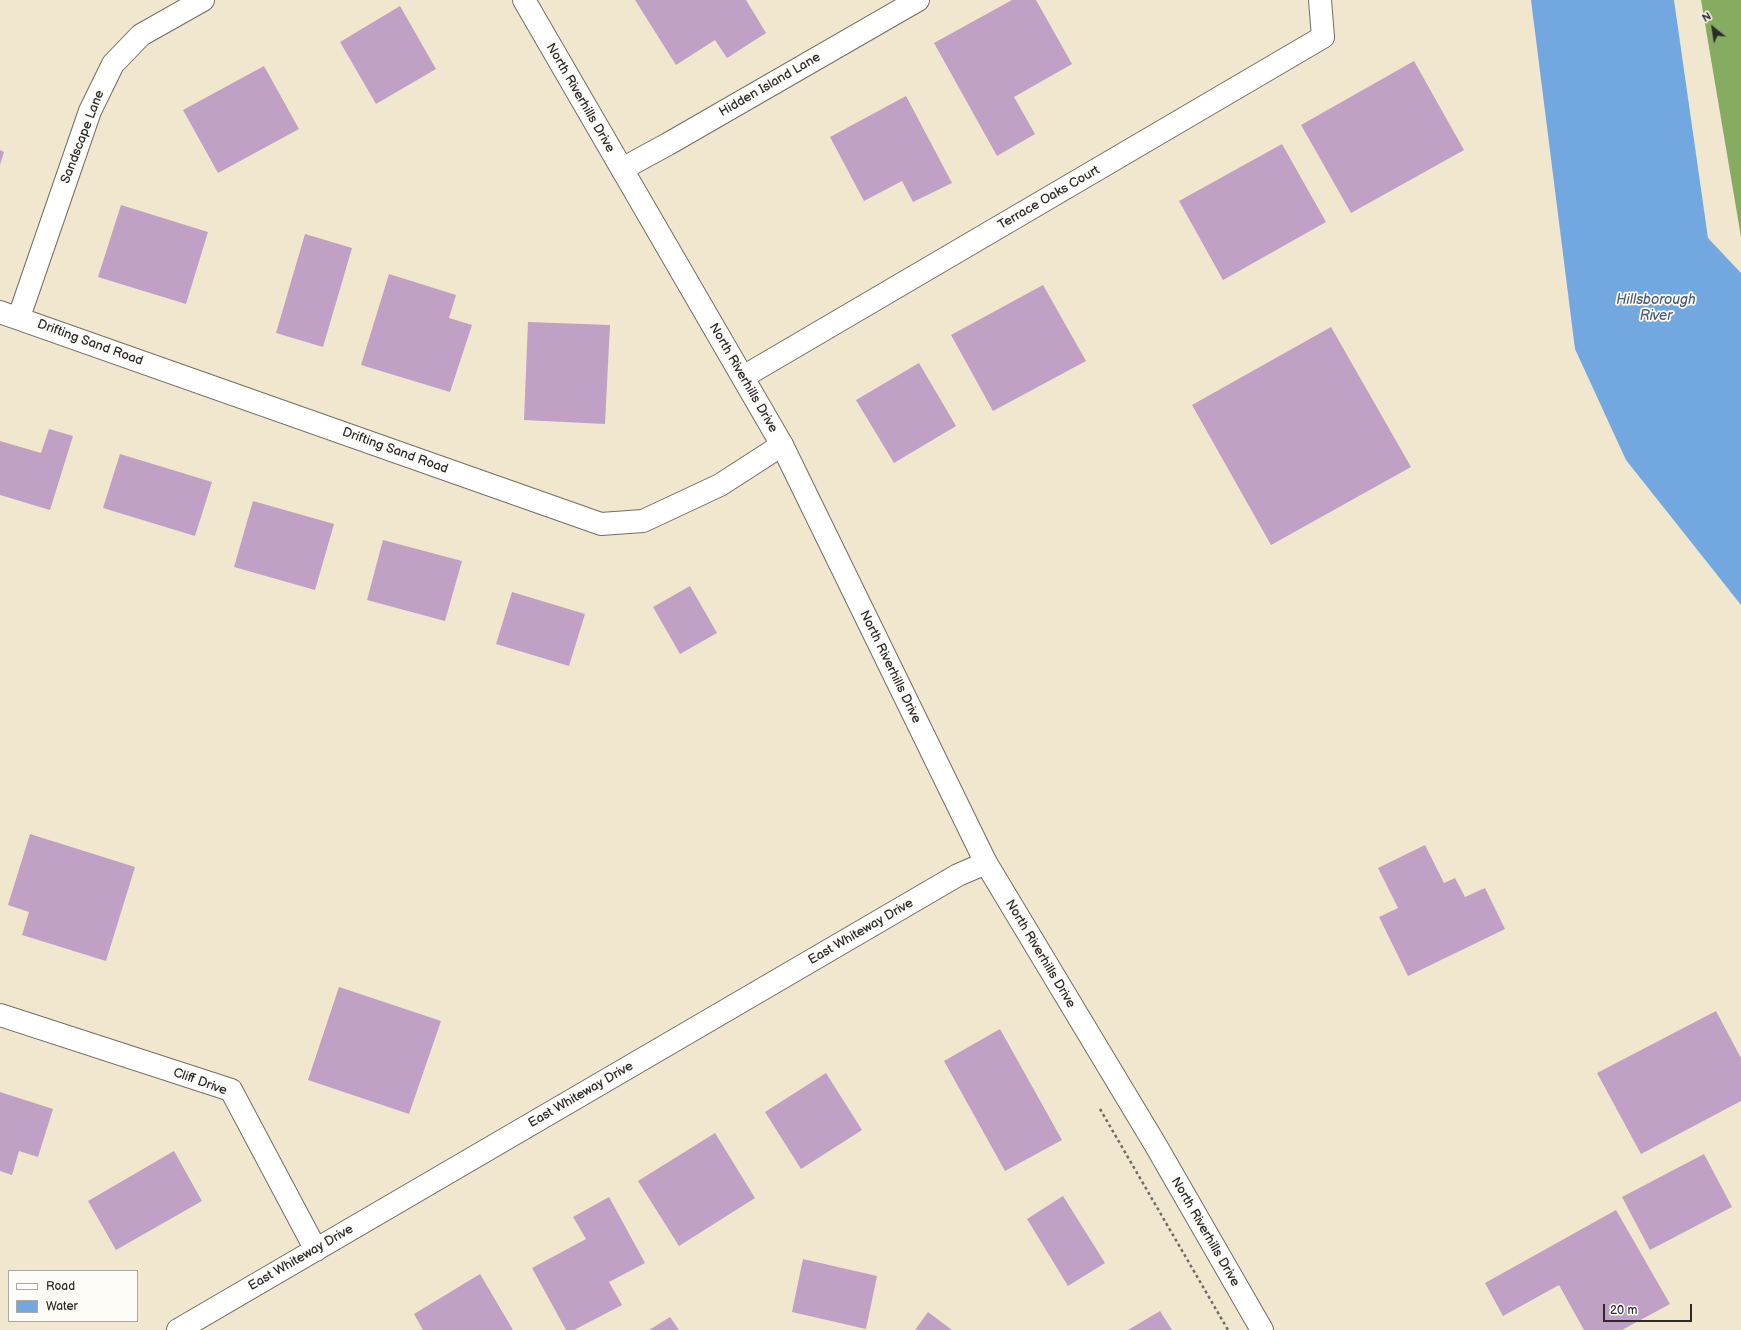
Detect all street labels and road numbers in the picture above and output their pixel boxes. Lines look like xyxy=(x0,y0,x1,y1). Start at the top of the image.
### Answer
street label: North Riverhills Drive xyxy=(542,41,618,155)
street label: Hidden Island Lane xyxy=(717,50,823,120)
street label: Sandscape Lane xyxy=(58,88,108,186)
street label: Terrace Oaks Court xyxy=(995,163,1103,233)
street label: Drifting Sand Road xyxy=(35,317,145,369)
street label: North Riverhills Drive xyxy=(705,321,781,435)
street label: Drifting Sand Road xyxy=(340,425,450,477)
street label: North Riverhills Drive xyxy=(856,608,924,726)
street label: East Whiteway Drive xyxy=(806,896,916,968)
street label: North Riverhills Drive xyxy=(1001,897,1079,1011)
street label: East Whiteway Drive xyxy=(526,1059,636,1131)
street label: Cliff Drive xyxy=(171,1065,229,1099)
street label: North Riverhills Drive xyxy=(1167,1175,1243,1289)
street label: East Whiteway Drive xyxy=(246,1222,356,1294)

